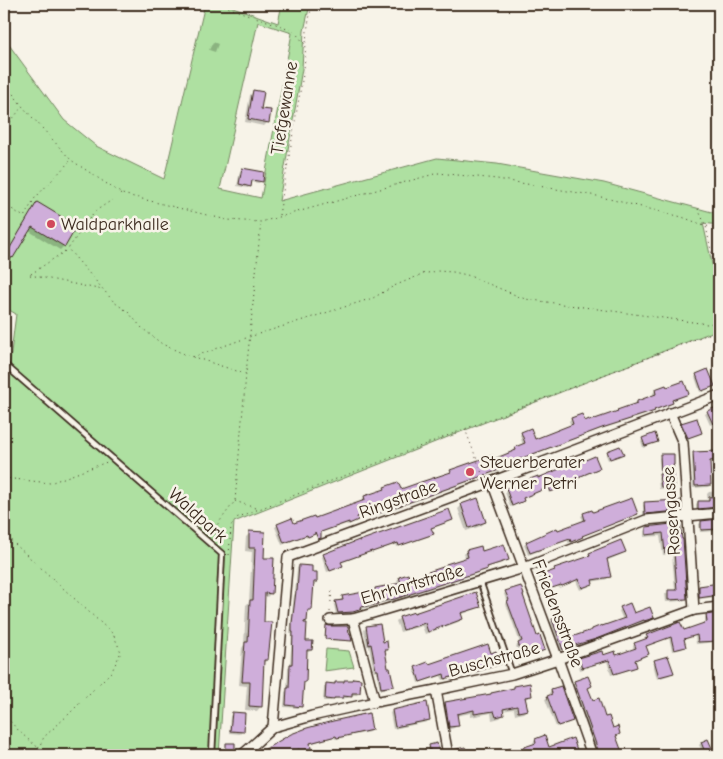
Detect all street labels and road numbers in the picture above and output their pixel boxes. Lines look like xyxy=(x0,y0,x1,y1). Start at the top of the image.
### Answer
street label: Tiefgewanne xyxy=(267,60,302,156)
street label: Rosengasse xyxy=(658,466,685,556)
street label: Ringstraße xyxy=(356,476,440,523)
street label: Waldpark xyxy=(164,484,232,547)
street label: Friedensstraße xyxy=(527,556,588,670)
street label: Ehrhartstraße xyxy=(358,560,466,609)
street label: Buschstraße xyxy=(446,637,542,682)

